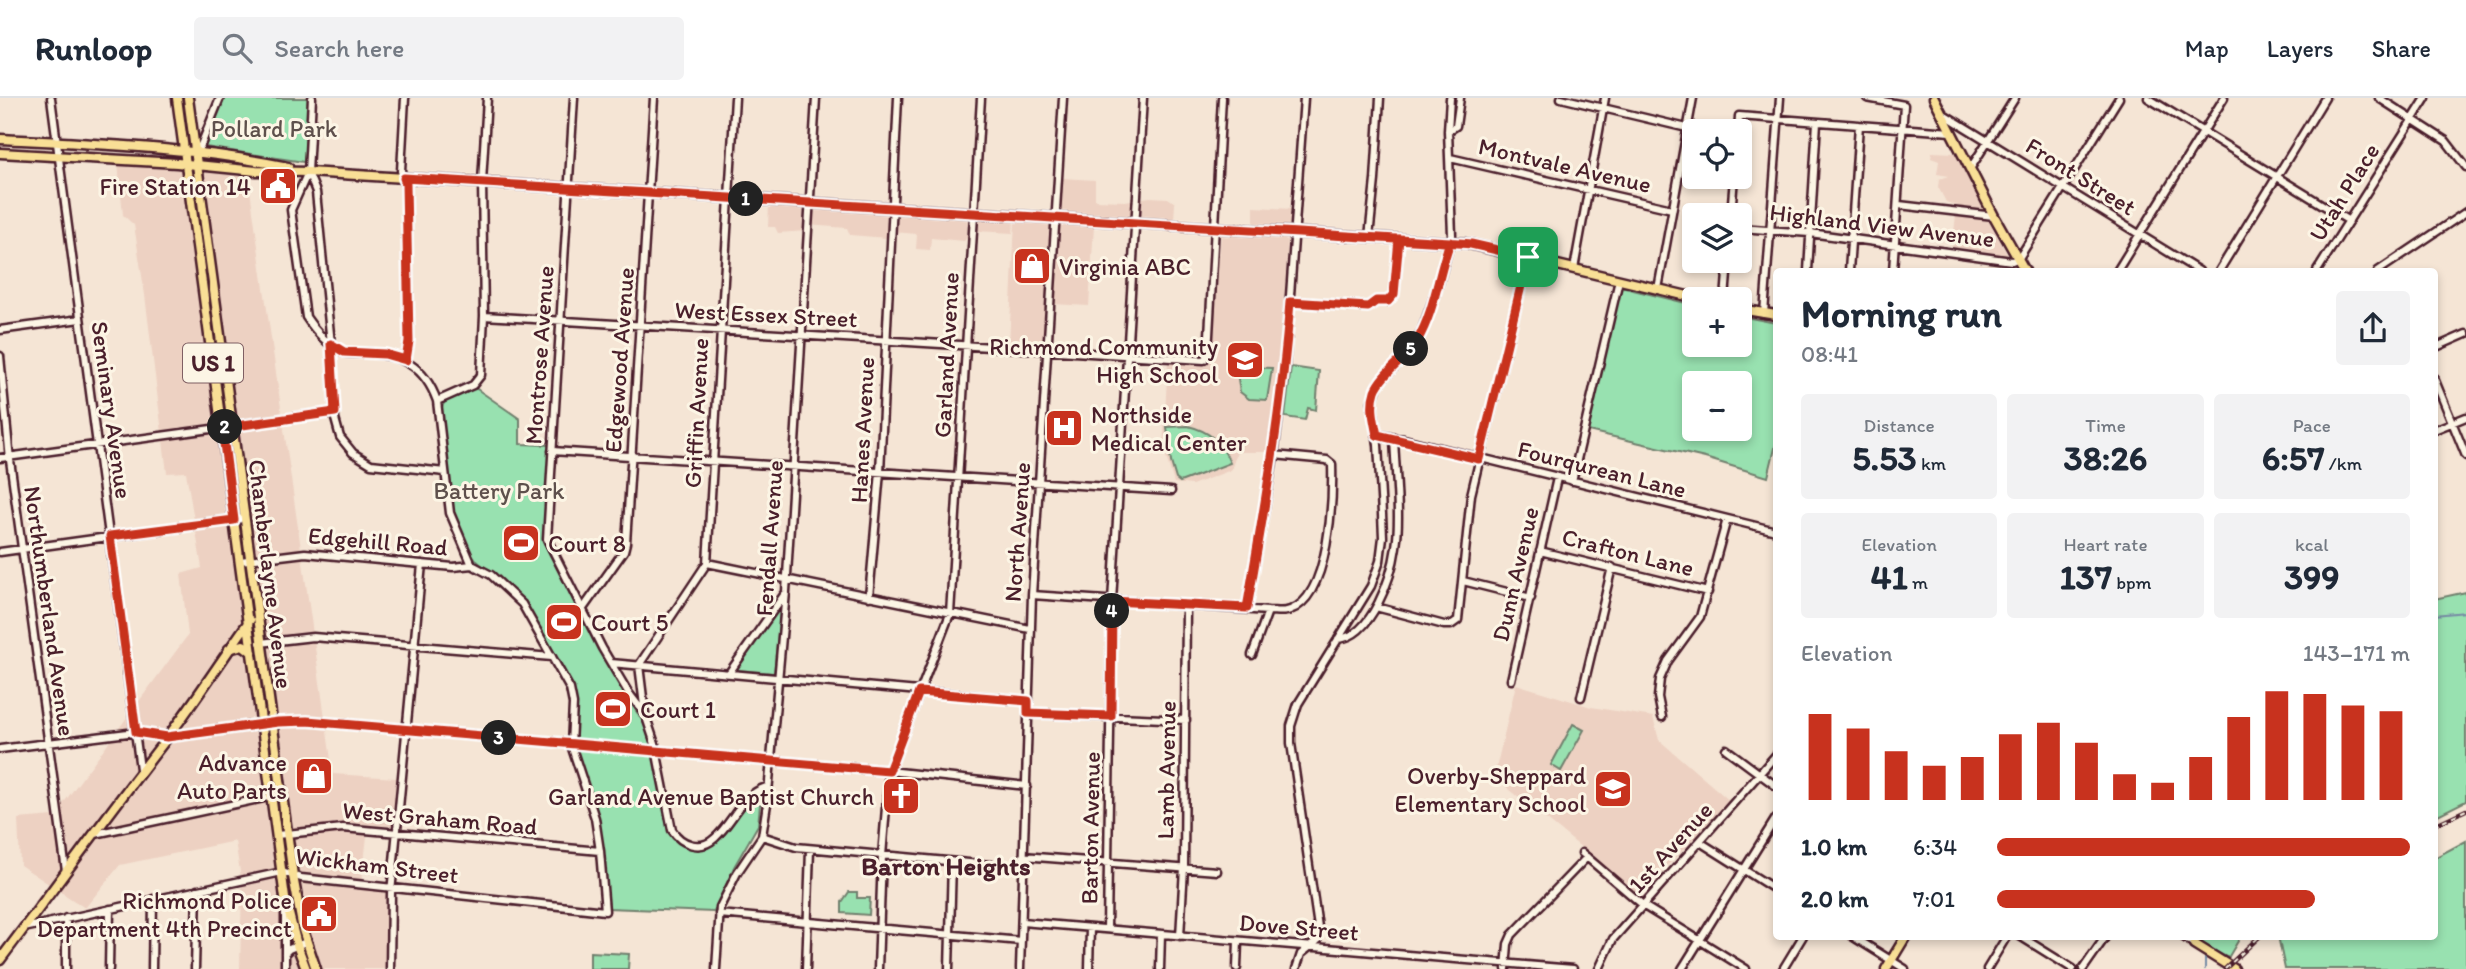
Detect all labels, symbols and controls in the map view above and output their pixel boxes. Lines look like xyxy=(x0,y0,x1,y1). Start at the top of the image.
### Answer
search box xyxy=(194,17,684,80)
text: Runloop xyxy=(35,29,152,68)
icon: search xyxy=(218,29,256,67)
text: Search here xyxy=(274,32,405,64)
text: Map xyxy=(2185,34,2229,63)
text: Layers xyxy=(2267,34,2334,63)
text: Share xyxy=(2372,34,2431,63)
park label: Pollard Park xyxy=(211,114,338,143)
map controls xyxy=(1682,119,1752,441)
button: locate xyxy=(1682,119,1752,189)
street label: Montvale Avenue xyxy=(1476,131,1654,199)
street label: Front Street xyxy=(2020,131,2142,221)
street label: Utah Place xyxy=(2302,138,2386,246)
public building icon: Fire Station 14 xyxy=(257,165,299,207)
place label: Fire Station 14 xyxy=(99,172,251,201)
pin: 1 xyxy=(728,182,764,217)
text: 1 xyxy=(741,187,750,210)
street label: Highland View Avenue xyxy=(1768,197,1996,253)
button: layers xyxy=(1682,203,1752,273)
pin xyxy=(1498,227,1558,287)
icon: arrive xyxy=(1509,238,1547,276)
shop icon: Virginia ABC xyxy=(1011,245,1053,287)
place label: Virginia ABC xyxy=(1059,252,1191,281)
street label: Montrose Avenue xyxy=(518,265,560,445)
street label: Edgewood Avenue xyxy=(598,266,640,454)
street label: Garland Avenue xyxy=(927,271,965,439)
button: + xyxy=(1682,287,1752,357)
text: Morning run xyxy=(1801,291,2002,337)
button: share xyxy=(2336,291,2410,365)
street label: West Essex Street xyxy=(674,295,858,333)
street label: Seminary Avenue xyxy=(85,319,139,501)
pin: 5 xyxy=(1394,331,1428,366)
place label: Richmond Community High School xyxy=(989,332,1218,389)
street label: Griffin Avenue xyxy=(678,337,714,489)
text: 5 xyxy=(1406,337,1415,360)
school or university icon: Richmond Community High School xyxy=(1224,339,1266,381)
text: 08:41 xyxy=(1801,340,1858,368)
road number: US 1 xyxy=(183,344,243,382)
street label: Hanes Avenue xyxy=(844,356,880,504)
button: − xyxy=(1682,371,1752,441)
place label: Northside Medical Center xyxy=(1091,400,1247,457)
hospital icon: Northside Medical Center xyxy=(1043,407,1085,449)
pin: 2 xyxy=(208,410,243,444)
text: Distance xyxy=(1864,414,1935,437)
text: Time xyxy=(2085,414,2126,437)
text: Pace xyxy=(2293,414,2331,437)
text: 2 xyxy=(220,415,230,438)
street label: Fourqurean Lane xyxy=(1515,434,1689,504)
text: 5.53 xyxy=(1852,437,1917,479)
text: 38:26 xyxy=(2064,437,2147,479)
text: 6:57 xyxy=(2262,437,2325,479)
text: km xyxy=(1917,452,1946,475)
text: /km xyxy=(2325,452,2362,475)
street label: Chamberlayne Avenue xyxy=(243,458,299,690)
street label: Fendall Avenue xyxy=(749,459,789,617)
street label: North Avenue xyxy=(998,461,1036,603)
park label: Battery Park xyxy=(434,476,565,505)
street label: Northumberland Avenue xyxy=(18,484,82,738)
street label: Dunn Avenue xyxy=(1485,504,1545,644)
street label: Edgehill Road xyxy=(307,520,449,562)
sports icon: Court 8 xyxy=(500,522,542,564)
street label: Crafton Lane xyxy=(1559,522,1697,582)
place label: Court 8 xyxy=(548,529,626,558)
text: Elevation xyxy=(1861,533,1937,556)
text: Heart rate xyxy=(2063,533,2148,556)
text: kcal xyxy=(2295,533,2329,556)
text: 41 xyxy=(1870,556,1908,598)
text: 137 xyxy=(2059,556,2112,598)
text: 399 xyxy=(2284,556,2340,598)
text: m xyxy=(1908,571,1928,594)
text: bpm xyxy=(2112,571,2152,594)
pin: 4 xyxy=(1094,594,1130,628)
text: 4 xyxy=(1106,599,1117,622)
sports icon: Court 5 xyxy=(543,601,585,643)
place label: Court 5 xyxy=(591,608,668,637)
text: Elevation xyxy=(1801,639,1892,667)
text: 143–171 m xyxy=(2303,639,2410,667)
sports icon: Court 1 xyxy=(592,688,634,730)
place label: Court 1 xyxy=(640,695,716,724)
street label: Lamb Avenue xyxy=(1150,700,1182,840)
pin: 3 xyxy=(482,720,516,756)
text: 3 xyxy=(493,726,504,749)
place label: Advance Auto Parts xyxy=(177,748,287,805)
street label: Barton Avenue xyxy=(1074,751,1106,905)
shop icon: Advance Auto Parts xyxy=(293,755,335,797)
place label: Overby-Sheppard Elementary School xyxy=(1395,761,1586,818)
school or university icon: Overby-Sheppard Elementary School xyxy=(1592,768,1634,810)
church icon: Garland Avenue Baptist Church xyxy=(880,775,922,817)
place label: Garland Avenue Baptist Church xyxy=(548,782,874,811)
street label: West Graham Road xyxy=(341,795,539,841)
street label: 1st Avenue xyxy=(1622,796,1718,898)
text: 1.0 km xyxy=(1801,833,1867,861)
text: 6:34 xyxy=(1913,833,1957,861)
street label: Wickham Street xyxy=(294,841,460,889)
district label: Barton Heights xyxy=(861,850,1031,882)
text: 2.0 km xyxy=(1801,885,1869,913)
text: 7:01 xyxy=(1913,885,1955,913)
place label: Richmond Police Department 4th Precinct xyxy=(37,886,292,943)
public building icon: Richmond Police Department 4th Precinct xyxy=(298,893,340,935)
street label: Dove Street xyxy=(1238,907,1360,947)

